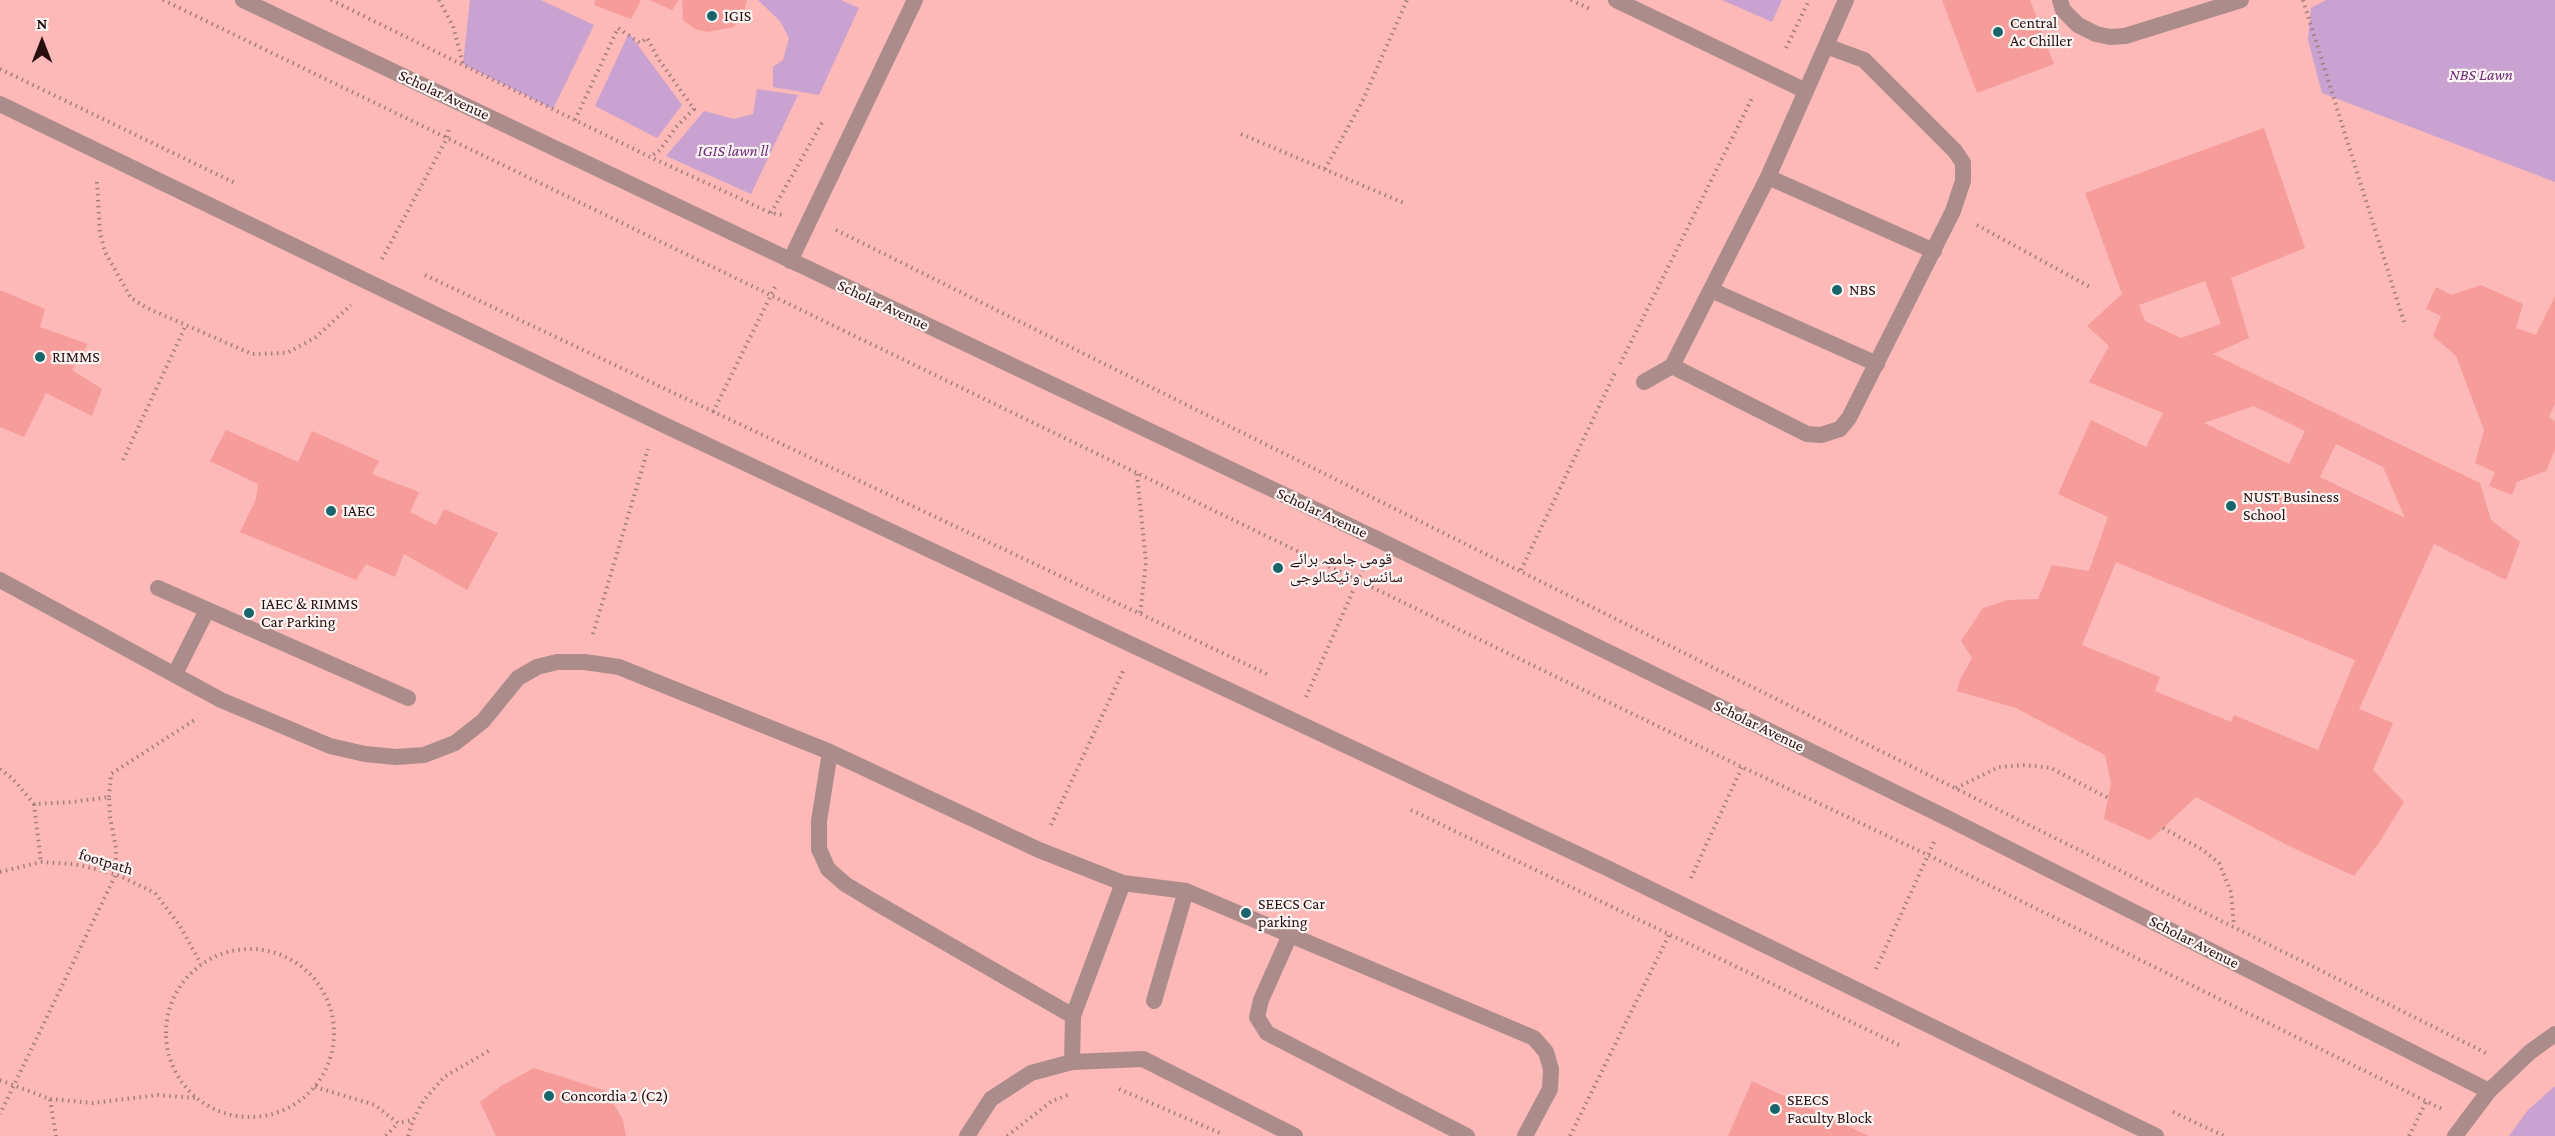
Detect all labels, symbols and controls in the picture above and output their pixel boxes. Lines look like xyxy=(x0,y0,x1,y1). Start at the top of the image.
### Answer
place label: IGIS xyxy=(724,6,751,26)
marker: IGIS xyxy=(705,9,719,23)
north arrow xyxy=(12,12,72,72)
place label: Central Ac Chiller xyxy=(2010,13,2072,51)
text: N xyxy=(37,15,47,32)
marker: Central Ac Chiller xyxy=(1991,25,2005,39)
park label: NBS Lawn xyxy=(2449,65,2513,85)
street label: Scholar Avenue xyxy=(396,66,492,124)
park label: IGIS lawn ll xyxy=(698,141,768,161)
street label: Scholar Avenue xyxy=(835,276,931,334)
place label: NBS xyxy=(1849,280,1876,300)
marker: NBS xyxy=(1830,283,1844,297)
place label: RIMMS xyxy=(52,347,100,367)
marker: RIMMS xyxy=(33,350,47,364)
street label: Scholar Avenue xyxy=(1274,484,1370,542)
place label: NUST Business School xyxy=(2243,487,2339,525)
marker: NUST Business School xyxy=(2224,499,2238,513)
place label: IAEC xyxy=(343,501,375,521)
marker: IAEC xyxy=(324,504,338,518)
place label: قومی جامعہ برائے سائنس و ٹیکنالوجی xyxy=(1290,549,1403,587)
marker: قومی جامعہ برائے سائنس و ٹیکنالوجی xyxy=(1271,561,1285,575)
place label: IAEC & RIMMS Car Parking xyxy=(261,594,358,632)
marker: IAEC & RIMMS Car Parking xyxy=(242,606,256,620)
street label: Scholar Avenue xyxy=(1711,696,1807,756)
street label: footpath xyxy=(77,845,135,879)
place label: SEECS Car parking xyxy=(1258,894,1325,932)
marker: SEECS Car parking xyxy=(1239,906,1253,920)
street label: Scholar Avenue xyxy=(2146,911,2242,973)
place label: Concordia 2 (C2) xyxy=(561,1086,669,1106)
marker: Concordia 2 (C2) xyxy=(542,1089,556,1103)
place label: SEECS Faculty Block xyxy=(1787,1090,1872,1128)
marker: SEECS Faculty Block xyxy=(1768,1102,1782,1116)

